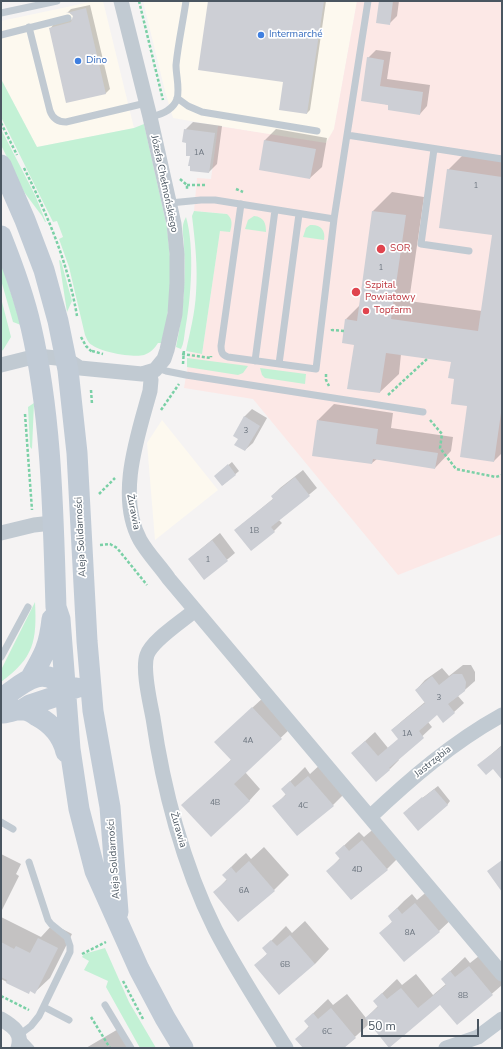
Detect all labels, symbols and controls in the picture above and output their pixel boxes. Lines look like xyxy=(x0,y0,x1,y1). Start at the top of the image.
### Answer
place label: Intermarché xyxy=(269,29,323,41)
marker: Intermarché xyxy=(256,30,266,40)
place label: Dino xyxy=(86,55,107,67)
marker: Dino xyxy=(73,56,83,66)
street label: Józefa Chełmońskiego xyxy=(148,134,180,234)
house number: 1A xyxy=(194,148,204,158)
house number: 1 xyxy=(474,181,478,191)
marker: SOR xyxy=(375,243,387,255)
place label: SOR xyxy=(390,243,411,255)
house number: 1 xyxy=(379,263,383,273)
place label: Szpital Powiatowy xyxy=(365,280,415,304)
marker: Szpital Powiatowy xyxy=(350,286,362,298)
place label: Topfarm xyxy=(374,305,411,317)
marker: Topfarm xyxy=(361,306,371,316)
house number: 3 xyxy=(244,426,248,436)
street label: Żurawia xyxy=(124,493,142,531)
street label: Aleja Solidarności xyxy=(73,497,89,577)
house number: 1B xyxy=(249,526,259,536)
house number: 1 xyxy=(206,555,210,565)
house number: 3 xyxy=(437,693,441,703)
house number: 1A xyxy=(402,729,412,739)
house number: 4A xyxy=(243,736,253,746)
street label: Jastrzębia xyxy=(412,744,454,780)
house number: 4B xyxy=(210,798,220,808)
house number: 4C xyxy=(298,801,308,811)
street label: Żurawia xyxy=(167,811,189,849)
street label: Aleja Solidarności xyxy=(105,818,123,900)
house number: 4D xyxy=(352,865,362,875)
house number: 6A xyxy=(239,886,249,896)
house number: 8A xyxy=(405,928,415,938)
house number: 6B xyxy=(280,960,290,970)
house number: 8B xyxy=(458,991,468,1001)
scale bar xyxy=(363,1011,481,1037)
text: 50 m xyxy=(368,1018,396,1034)
house number: 6C xyxy=(322,1027,332,1037)

